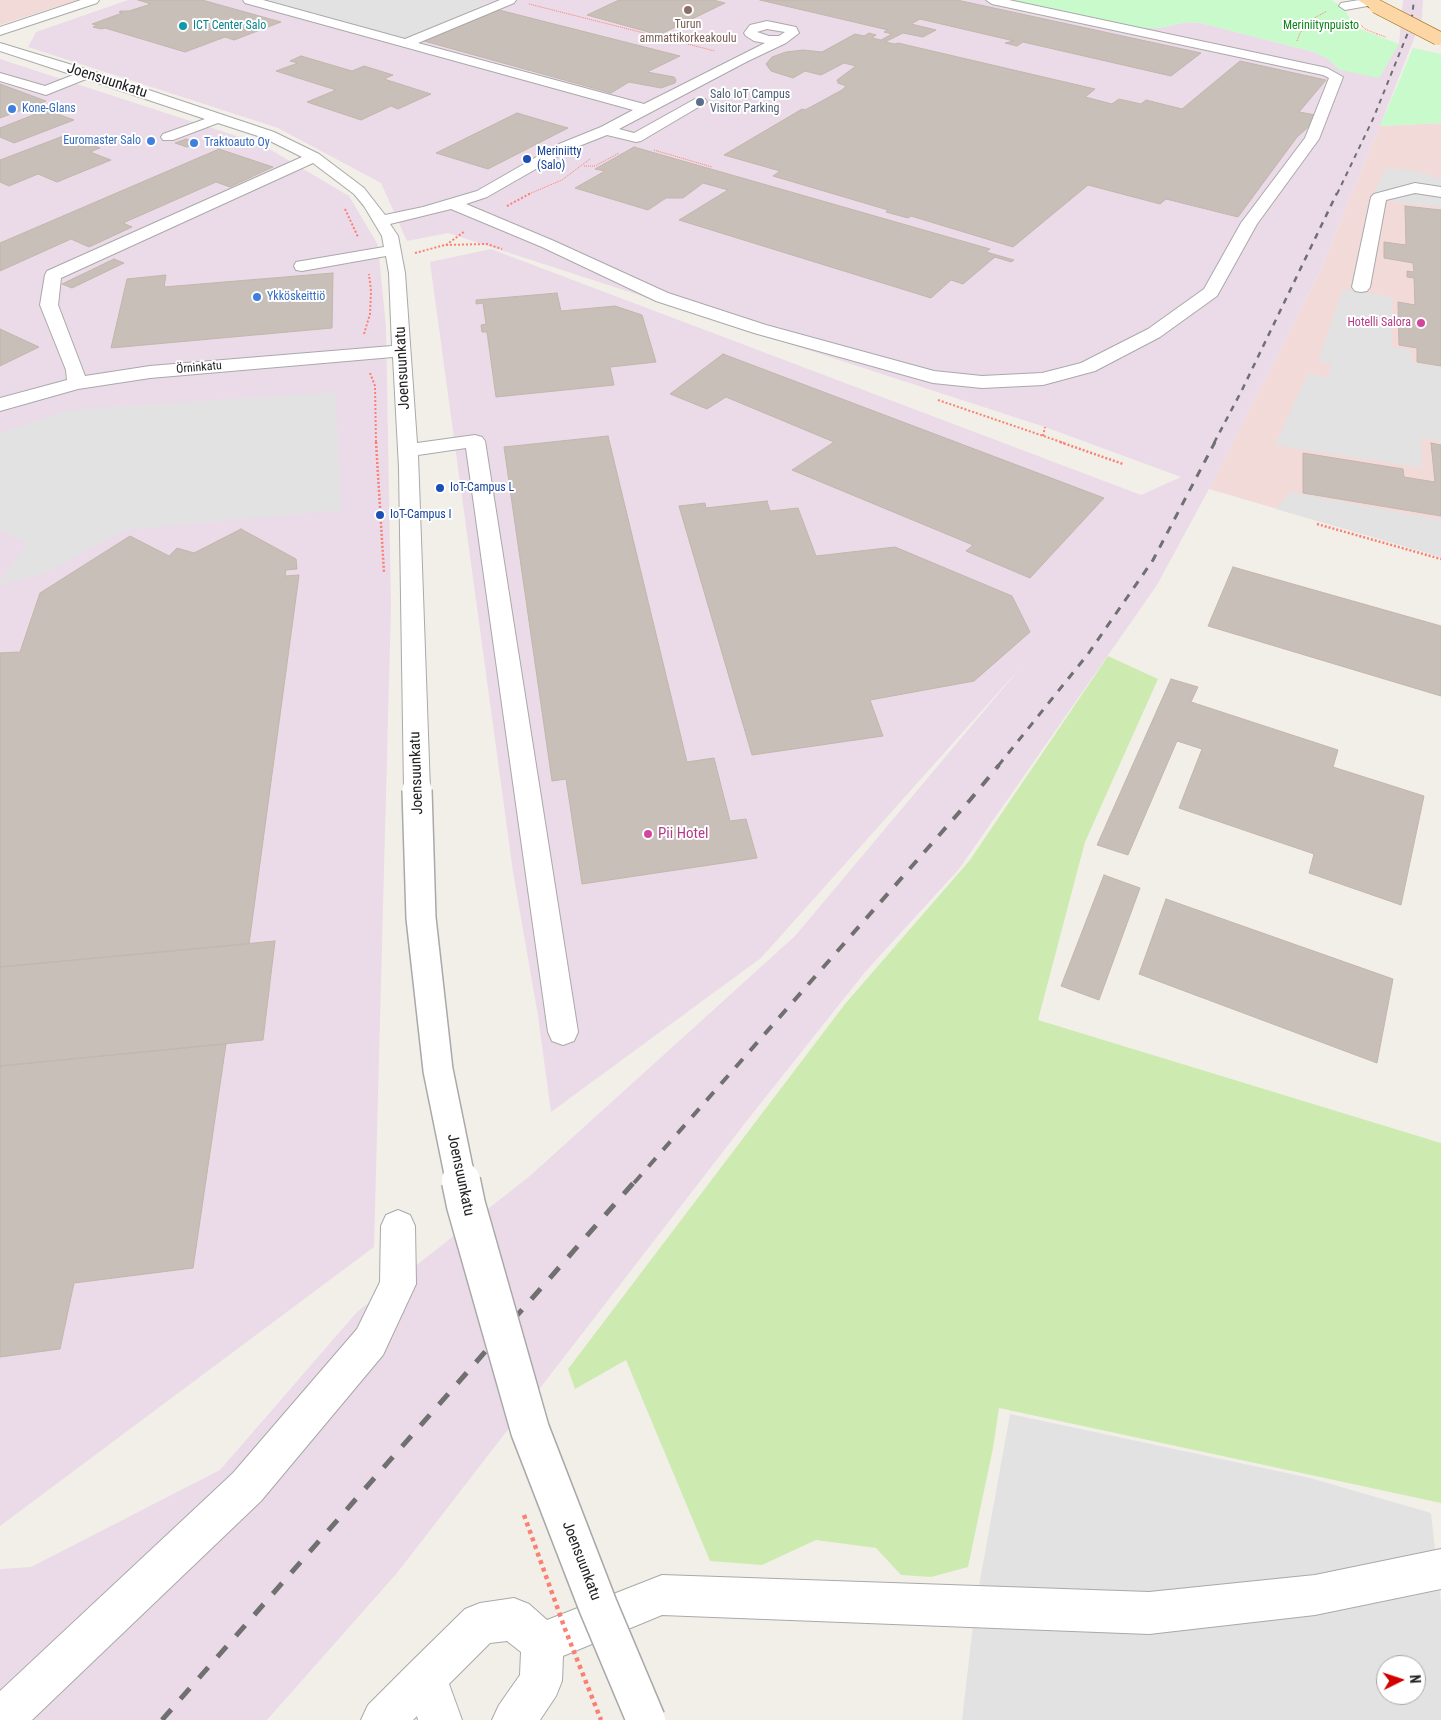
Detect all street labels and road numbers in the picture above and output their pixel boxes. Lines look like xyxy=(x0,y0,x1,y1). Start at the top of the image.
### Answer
street label: Joensuunkatu xyxy=(65,60,149,102)
street label: Joensuunkatu xyxy=(392,326,414,410)
street label: Örninkatu xyxy=(176,359,222,377)
street label: Joensuunkatu xyxy=(407,731,427,815)
street label: Joensuunkatu xyxy=(443,1132,477,1218)
street label: Joensuunkatu xyxy=(558,1519,604,1603)

